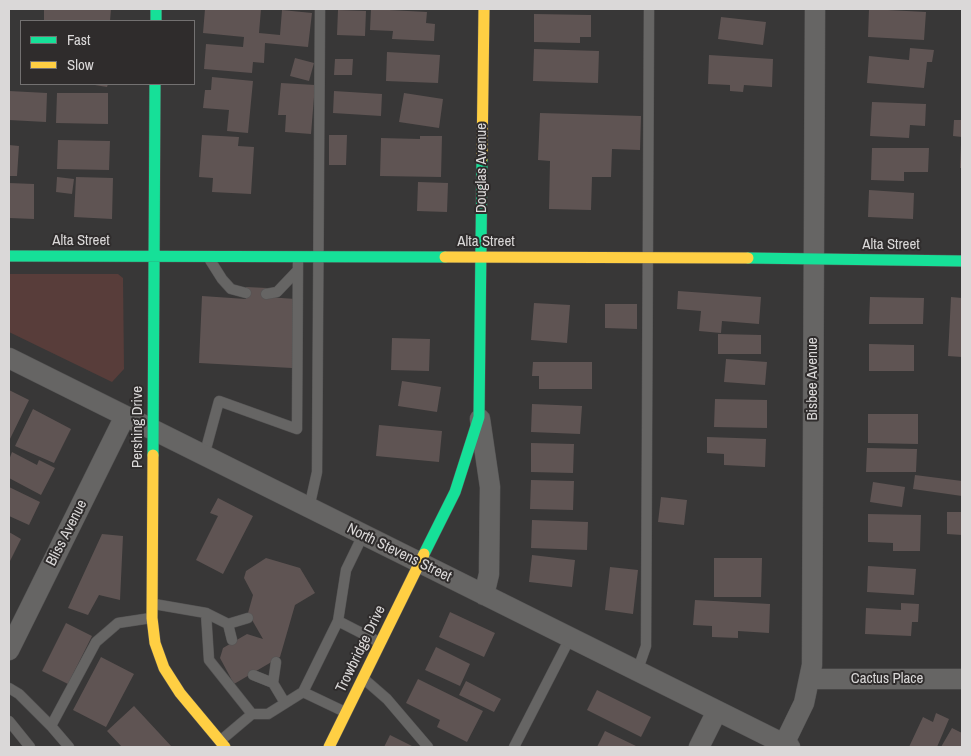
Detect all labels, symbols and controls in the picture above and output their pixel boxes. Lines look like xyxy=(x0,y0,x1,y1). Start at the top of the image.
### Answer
legend xyxy=(20,20,195,85)
text: Fast xyxy=(67,29,90,50)
text: Slow xyxy=(67,54,94,75)
street label: Douglas Avenue xyxy=(473,123,491,213)
street label: Alta Street xyxy=(52,232,110,250)
street label: Alta Street xyxy=(457,233,515,251)
street label: Alta Street xyxy=(862,236,920,254)
street label: Bisbee Avenue xyxy=(804,337,822,421)
street label: Pershing Drive xyxy=(129,386,147,468)
street label: Bliss Avenue xyxy=(43,497,91,569)
street label: North Stevens Street xyxy=(344,520,454,586)
street label: Trowbridge Drive xyxy=(332,603,390,695)
street label: Cactus Place xyxy=(851,670,923,688)

